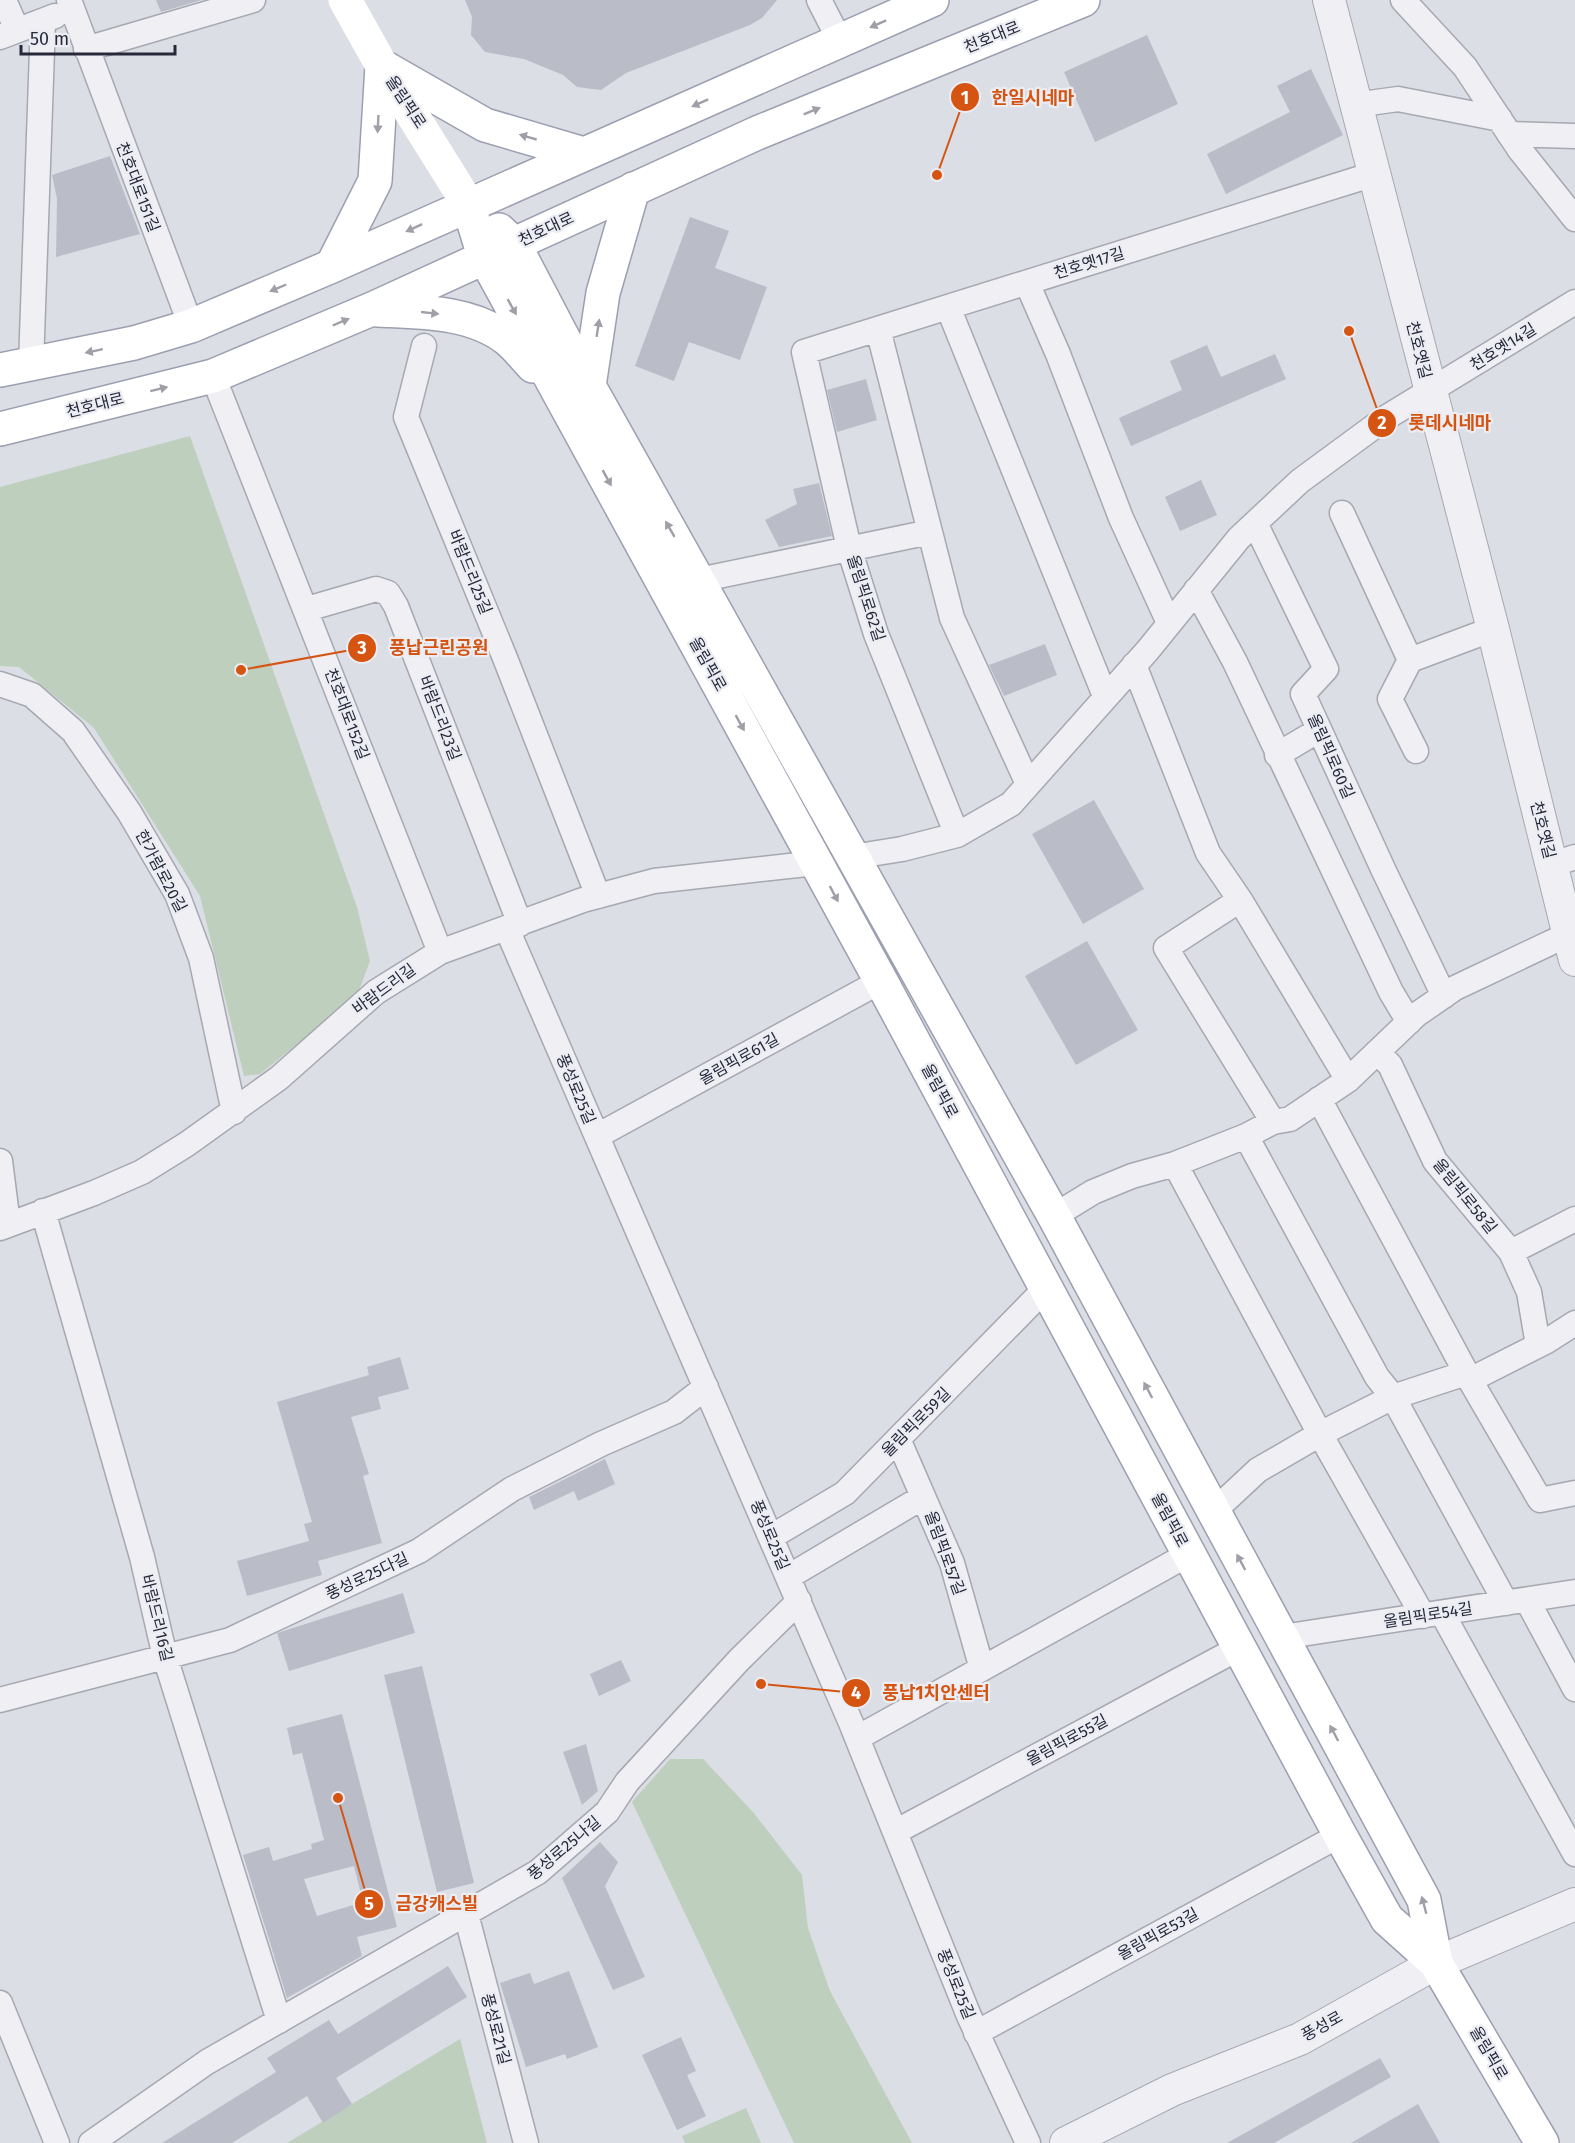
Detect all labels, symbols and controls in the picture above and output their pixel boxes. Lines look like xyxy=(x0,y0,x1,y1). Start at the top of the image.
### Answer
street label: 천호대로 xyxy=(961,17,1023,57)
scale bar xyxy=(21,18,176,56)
one-way arrow xyxy=(869,19,887,29)
text: 50 m xyxy=(30,28,69,50)
street label: 올림픽로 xyxy=(382,72,430,132)
callout: 한일시네마 xyxy=(950,79,1087,115)
text: 1 xyxy=(961,87,969,109)
text: 한일시네마 xyxy=(992,87,1075,109)
one-way arrow xyxy=(690,98,708,108)
one-way arrow xyxy=(803,106,821,116)
one-way arrow xyxy=(373,115,383,134)
one-way arrow xyxy=(519,132,537,141)
street label: 천호대로151길 xyxy=(112,139,164,235)
street label: 천호대로 xyxy=(515,208,577,250)
one-way arrow xyxy=(406,224,423,233)
street label: 천호옛17길 xyxy=(1051,243,1127,283)
one-way arrow xyxy=(270,284,287,293)
one-way arrow xyxy=(507,299,517,316)
one-way arrow xyxy=(421,308,440,318)
one-way arrow xyxy=(333,317,351,327)
one-way arrow xyxy=(593,318,602,337)
street label: 천호옛길 xyxy=(1403,319,1435,381)
street label: 천호옛14길 xyxy=(1466,319,1540,375)
one-way arrow xyxy=(85,347,104,356)
one-way arrow xyxy=(150,384,168,394)
street label: 천호대로 xyxy=(64,389,126,421)
callout: 롯데시네마 xyxy=(1367,405,1504,441)
text: 2 xyxy=(1377,412,1387,434)
text: 롯데시네마 xyxy=(1409,412,1492,434)
one-way arrow xyxy=(602,470,612,487)
one-way arrow xyxy=(665,520,675,537)
street label: 바람드리25길 xyxy=(444,527,496,617)
street label: 올림픽로62길 xyxy=(843,552,889,644)
callout: 풍납근린공원 xyxy=(347,630,501,666)
street label: 올림픽로 xyxy=(685,634,731,695)
text: 3 xyxy=(356,637,367,659)
text: 풍납근린공원 xyxy=(389,637,489,659)
street label: 천호대로152길 xyxy=(321,666,373,762)
street label: 바람드리23길 xyxy=(415,673,465,763)
street label: 올림픽로60길 xyxy=(1304,711,1358,801)
one-way arrow xyxy=(735,715,745,732)
street label: 천호옛길 xyxy=(1527,799,1559,861)
street label: 한가람로20길 xyxy=(131,827,191,915)
one-way arrow xyxy=(829,886,839,903)
street label: 바람드리길 xyxy=(349,960,419,1018)
street label: 올림픽로61길 xyxy=(696,1029,782,1089)
street label: 풍성로25길 xyxy=(553,1051,599,1127)
street label: 올림픽로 xyxy=(918,1061,962,1122)
street label: 올림픽로58길 xyxy=(1429,1155,1501,1237)
one-way arrow xyxy=(1143,1381,1153,1398)
street label: 올림픽로59길 xyxy=(878,1384,954,1460)
street label: 올림픽로 xyxy=(1148,1490,1192,1551)
street label: 풍성로25길 xyxy=(747,1497,793,1573)
street label: 올림픽로57길 xyxy=(921,1508,969,1598)
street label: 풍성로25다길 xyxy=(322,1548,412,1604)
one-way arrow xyxy=(1236,1553,1246,1570)
street label: 바람드리16길 xyxy=(137,1572,177,1664)
street label: 올림픽로54길 xyxy=(1382,1599,1474,1631)
callout: 풍납1치안센터 xyxy=(841,1675,1002,1711)
text: 4 xyxy=(851,1682,861,1704)
text: 풍납1치안센터 xyxy=(882,1682,990,1704)
street label: 올림픽로55길 xyxy=(1023,1711,1111,1769)
one-way arrow xyxy=(1329,1724,1339,1741)
street label: 풍성로25나길 xyxy=(524,1812,604,1884)
callout: 금강캐스빌 xyxy=(354,1886,490,1922)
text: 5 xyxy=(364,1893,374,1915)
text: 금강캐스빌 xyxy=(396,1893,478,1915)
one-way arrow xyxy=(1419,1896,1429,1914)
street label: 올림픽로53길 xyxy=(1114,1904,1202,1964)
street label: 풍성로25길 xyxy=(933,1946,979,2022)
street label: 풍성로21길 xyxy=(477,1991,515,2067)
street label: 풍성로 xyxy=(1298,2007,1346,2045)
street label: 올림픽로 xyxy=(1466,2023,1512,2083)

